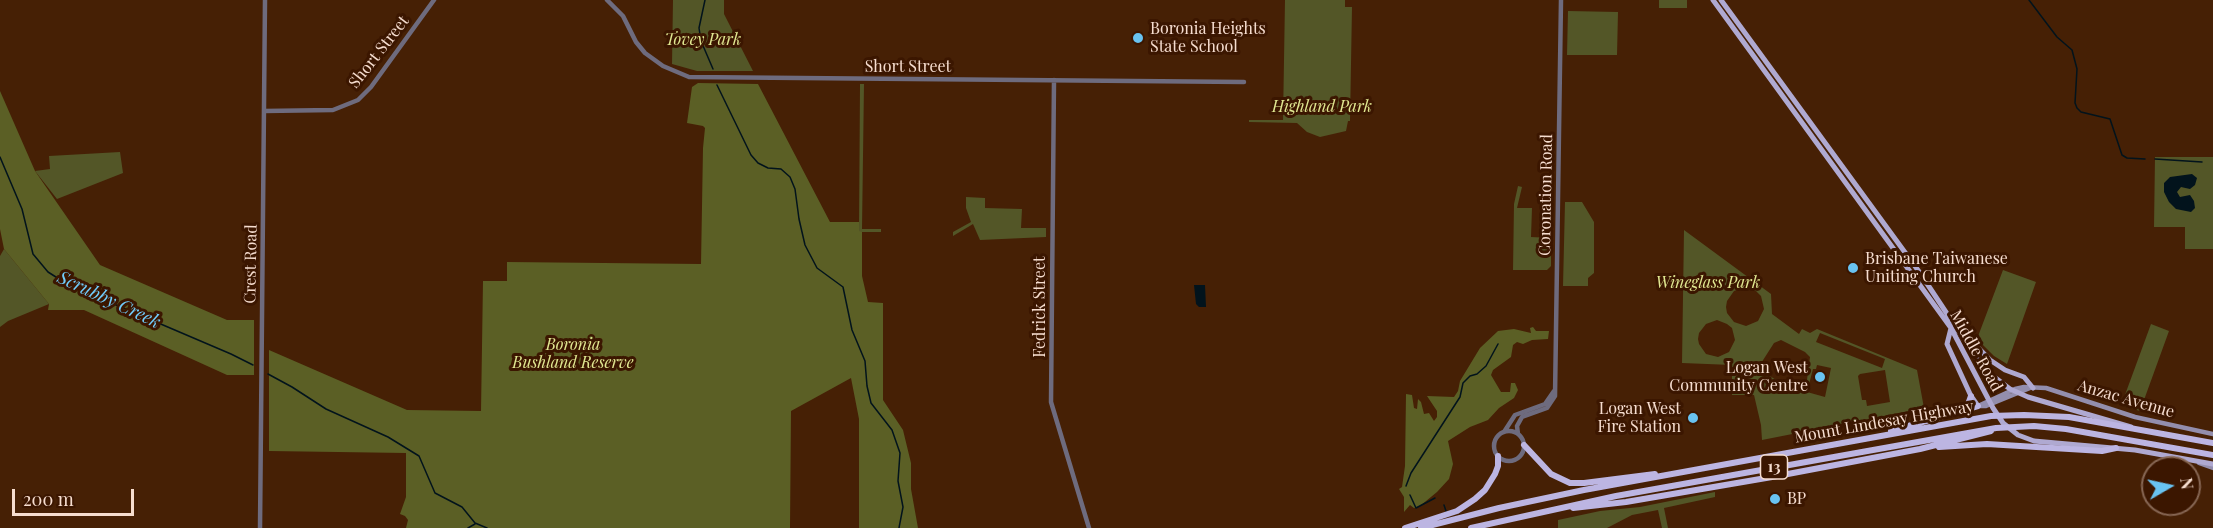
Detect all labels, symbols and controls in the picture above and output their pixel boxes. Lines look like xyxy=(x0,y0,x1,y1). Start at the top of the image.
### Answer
street label: Short Street xyxy=(345,12,413,92)
place label: Boronia Heights State School xyxy=(1150,19,1266,57)
park label: Tovey Park xyxy=(665,30,741,50)
marker: Boronia Heights State School xyxy=(1131,31,1145,45)
street label: Short Street xyxy=(865,57,951,77)
park label: Highland Park xyxy=(1272,97,1372,117)
street label: Coronation Road xyxy=(1535,134,1557,256)
street label: Crest Road xyxy=(241,224,261,304)
place label: Brisbane Taiwanese Uniting Church xyxy=(1865,249,2008,287)
street label: Fedrick Street xyxy=(1030,256,1050,358)
marker: Brisbane Taiwanese Uniting Church xyxy=(1846,261,1860,275)
water label: Scrubby Creek xyxy=(54,267,164,333)
park label: Wineglass Park xyxy=(1656,273,1760,293)
street label: Middle Road xyxy=(1946,307,2006,395)
park label: Boronia Bushland Reserve xyxy=(512,335,634,373)
place label: Logan West Community Centre xyxy=(1669,358,1808,396)
marker: Logan West Community Centre xyxy=(1813,370,1827,384)
street label: Anzac Avenue xyxy=(2075,376,2177,422)
street label: Mount Lindesay Highway xyxy=(1793,397,1975,447)
place label: Logan West Fire Station xyxy=(1597,399,1681,437)
marker: Logan West Fire Station xyxy=(1686,411,1700,425)
road number: 13 xyxy=(1760,455,1788,479)
north arrow xyxy=(2141,456,2201,516)
text: N xyxy=(2176,476,2199,491)
scale bar xyxy=(15,477,136,515)
text: 200 m xyxy=(23,487,74,511)
place label: BP xyxy=(1787,489,1806,509)
marker: BP xyxy=(1768,492,1782,506)

